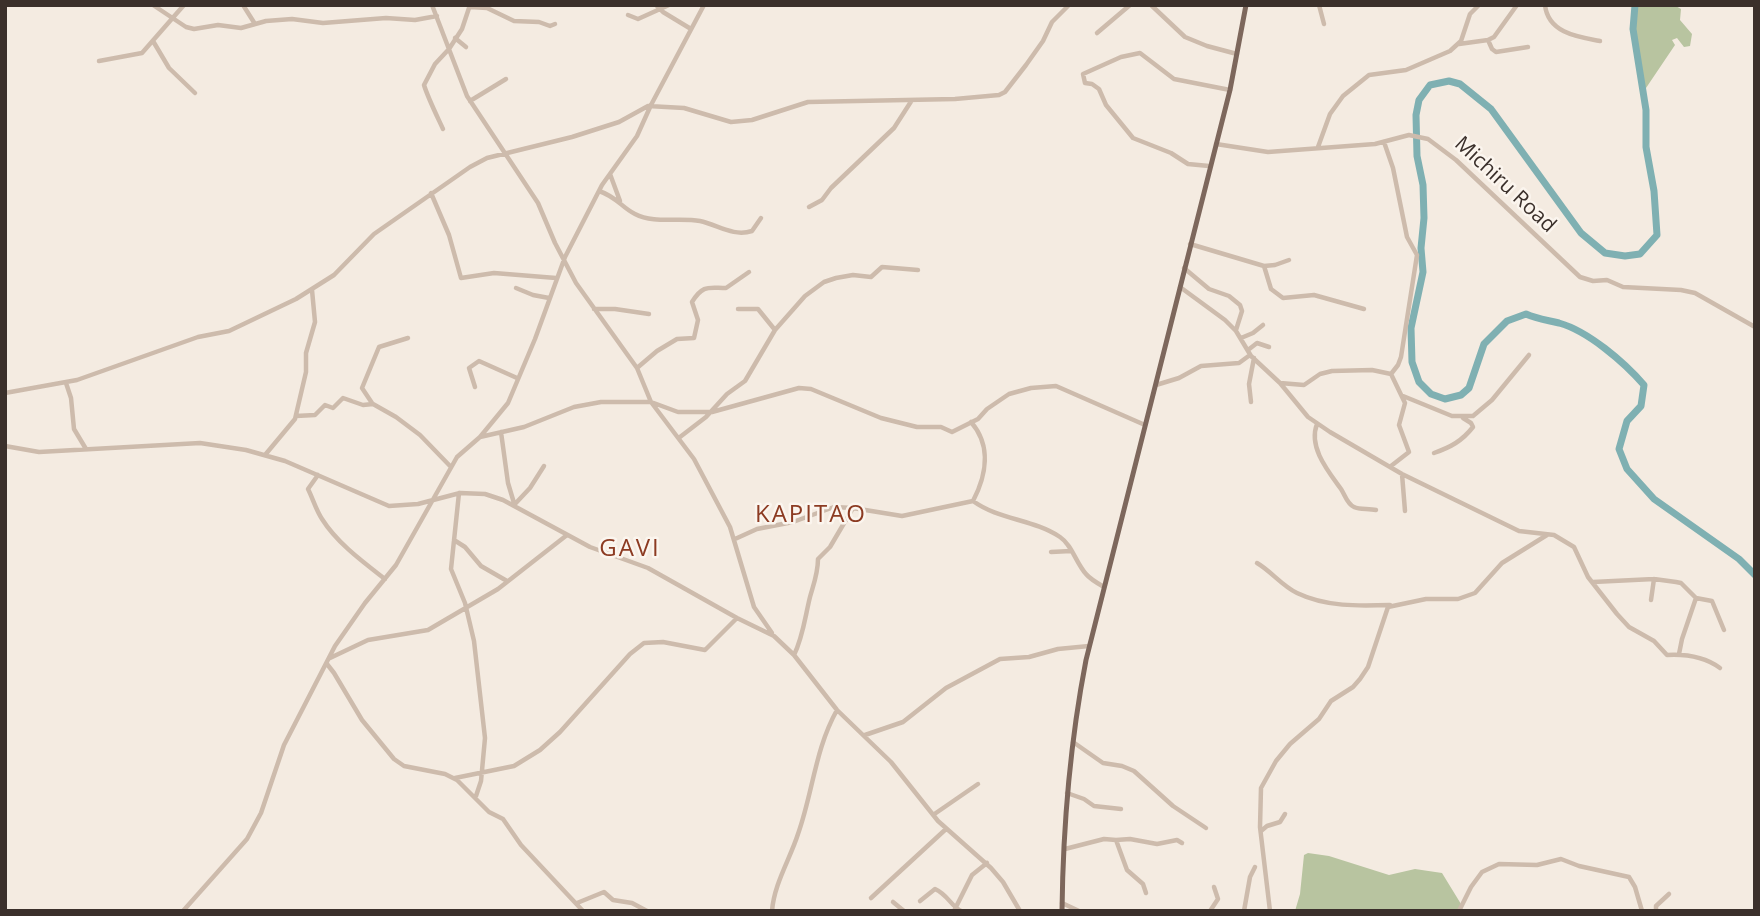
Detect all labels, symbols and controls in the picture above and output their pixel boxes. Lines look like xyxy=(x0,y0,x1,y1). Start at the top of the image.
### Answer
street label: Michiru Road xyxy=(1449,132,1561,238)
district label: KAPITAO xyxy=(756,501,866,529)
district label: GAVI xyxy=(600,535,660,563)

